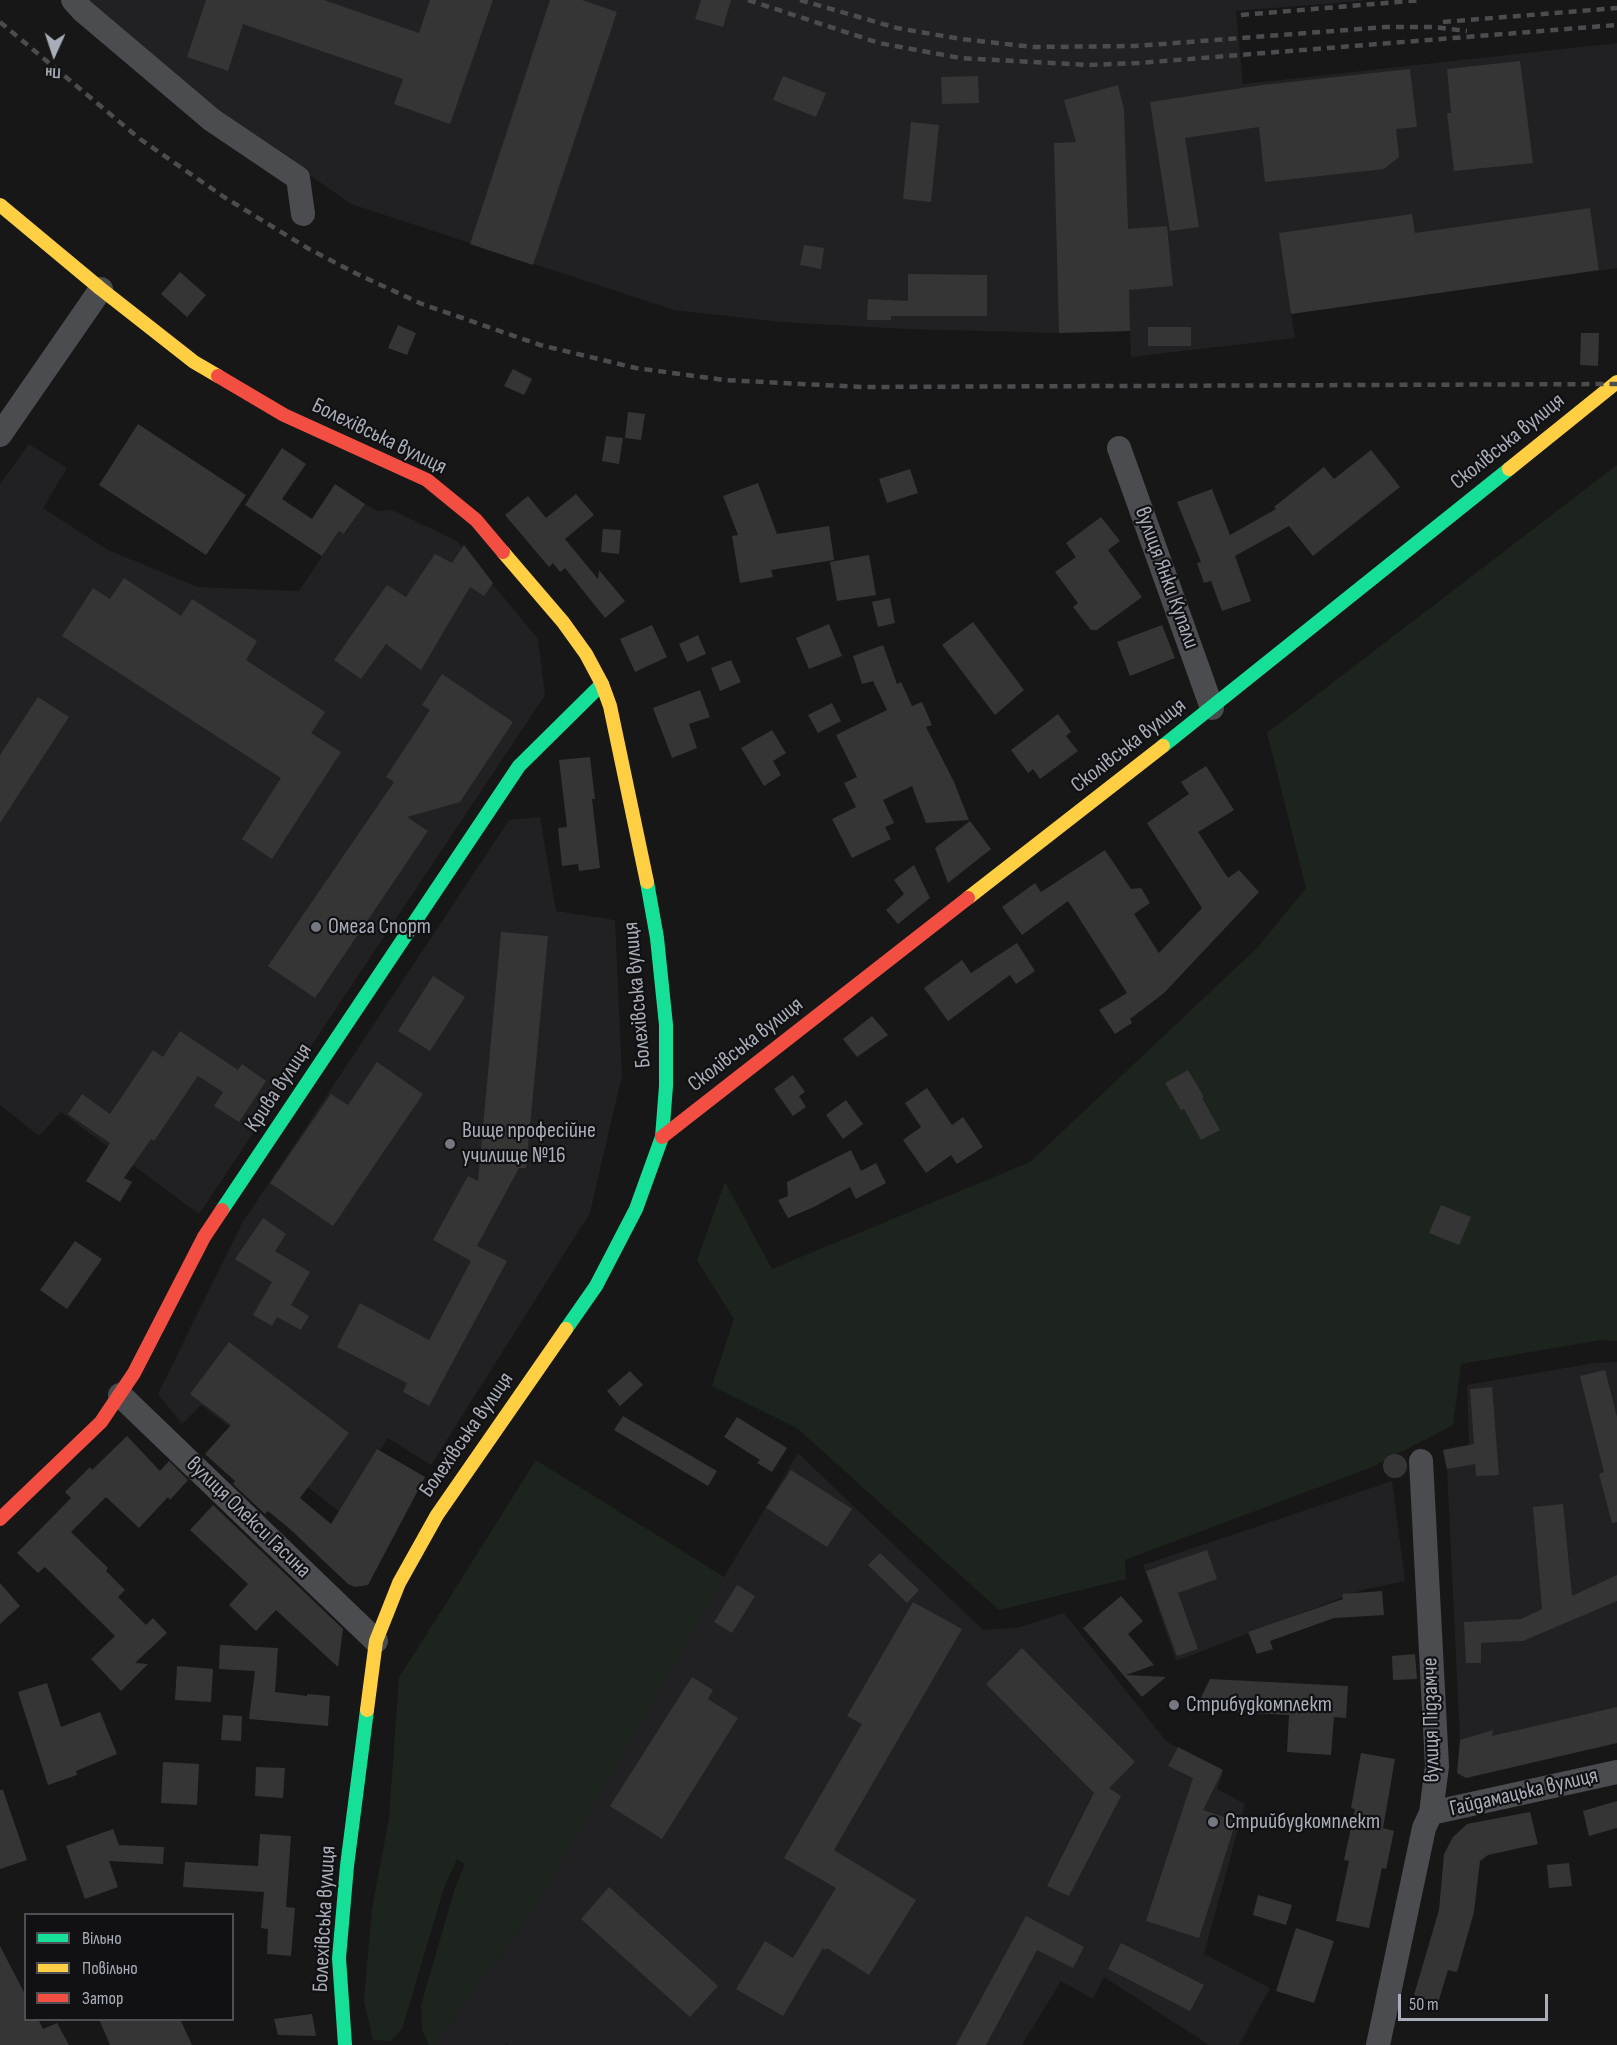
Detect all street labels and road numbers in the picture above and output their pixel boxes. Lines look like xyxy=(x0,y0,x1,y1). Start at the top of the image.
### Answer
street label: Сколівська вулиця xyxy=(1446,388,1570,496)
street label: Болехівська вулиця xyxy=(307,393,451,481)
street label: вулиця Янки Купали xyxy=(1128,504,1204,652)
street label: Сколівська вулиця xyxy=(1066,693,1192,799)
street label: Болехівська вулиця xyxy=(618,921,658,1069)
street label: Сколівська вулиця xyxy=(683,992,809,1098)
street label: Крива вулиця xyxy=(240,1039,318,1137)
street label: Болехівська вулиця xyxy=(414,1367,520,1503)
street label: вулиця Олекси Гасина xyxy=(180,1452,316,1584)
street label: вулиця Підзамче xyxy=(1418,1657,1446,1783)
street label: Гайдамацька вулиця xyxy=(1447,1763,1601,1823)
street label: Болехівська вулиця xyxy=(308,1845,342,1993)

